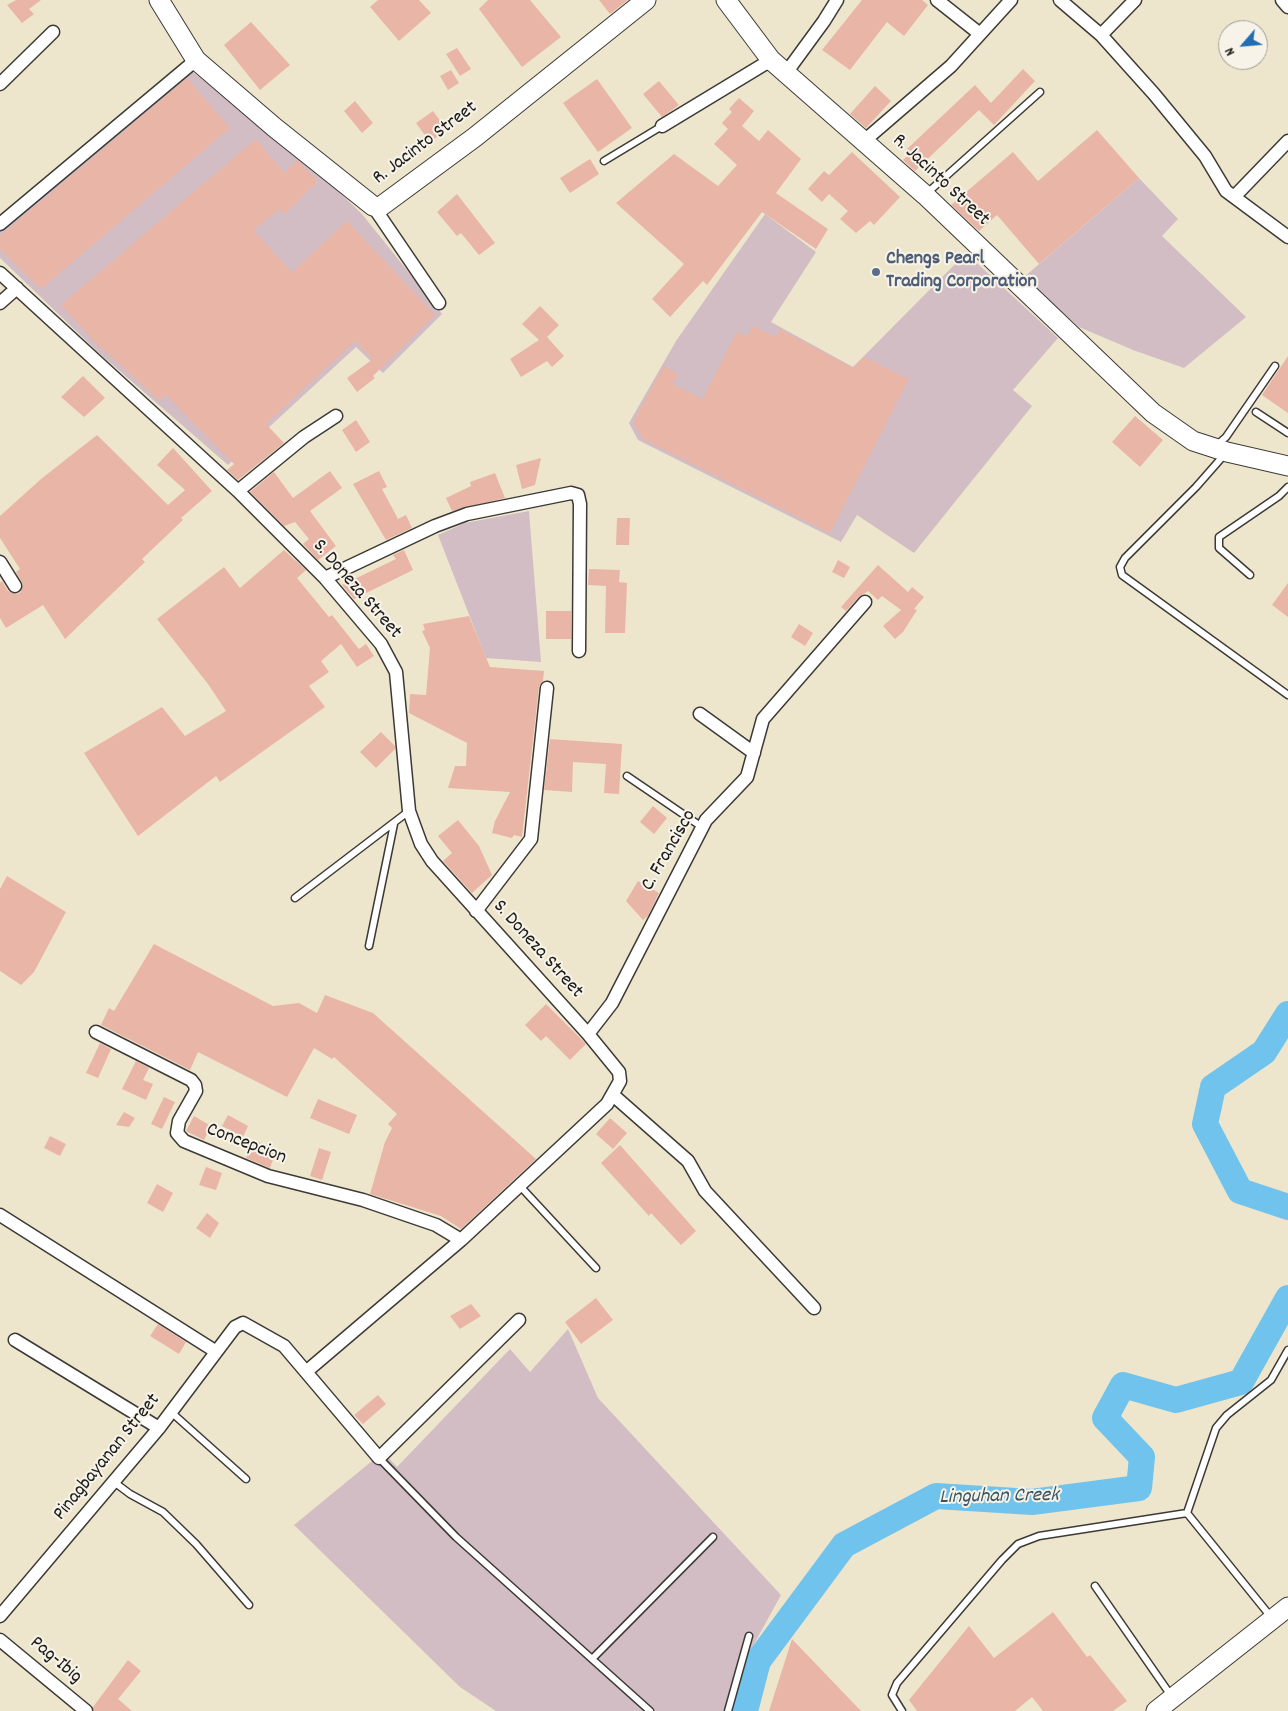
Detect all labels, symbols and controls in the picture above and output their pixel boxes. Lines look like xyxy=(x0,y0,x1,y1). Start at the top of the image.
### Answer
north arrow xyxy=(1218,20,1268,70)
text: N xyxy=(1220,44,1241,59)
street label: R. Jacinto Street xyxy=(369,97,483,191)
street label: R. Jacinto Street xyxy=(886,130,994,232)
place label: Chengs Pearl Trading Corporation xyxy=(886,248,1037,295)
marker: Chengs Pearl Trading Corporation xyxy=(870,266,882,278)
street label: S. Doneza Street xyxy=(306,535,406,645)
street label: C. Francisco xyxy=(637,806,703,896)
street label: S. Doneza Street xyxy=(487,896,587,1004)
street label: Concepcion xyxy=(203,1119,289,1171)
street label: Pinagbayanan Street xyxy=(49,1390,167,1526)
water label: Linguhan Creek xyxy=(939,1484,1059,1512)
street label: Pag-Ibig xyxy=(24,1632,86,1690)

